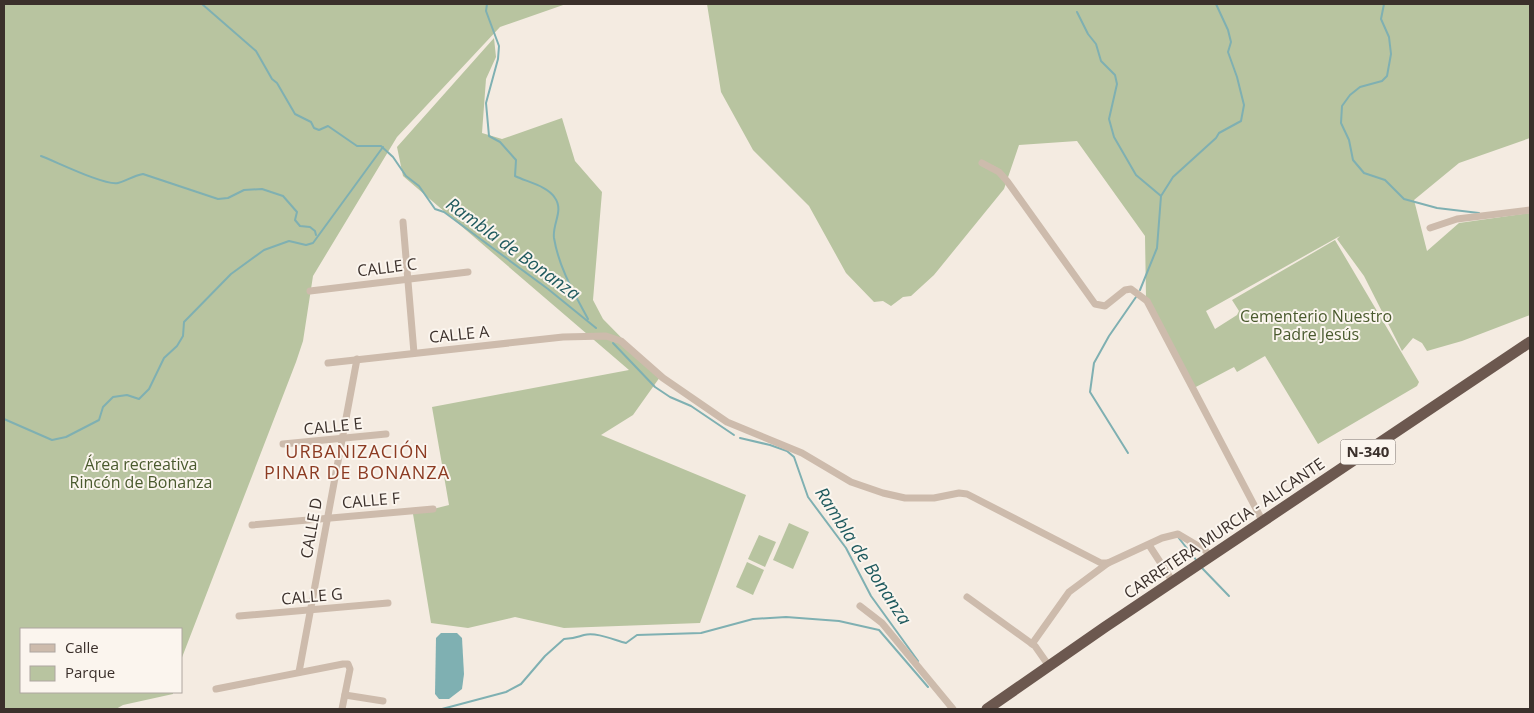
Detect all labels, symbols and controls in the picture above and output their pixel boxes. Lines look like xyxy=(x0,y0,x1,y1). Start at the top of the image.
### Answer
water label: Rambla de Bonanza xyxy=(442,191,585,305)
street label: CALLE C xyxy=(356,252,418,282)
park label: Cementerio Nuestro Padre Jesús xyxy=(1240,305,1392,345)
street label: CALLE A xyxy=(428,320,491,348)
street label: CALLE E xyxy=(303,412,363,440)
district label: URBANIZACIÓN PINAR DE BONANZA xyxy=(264,439,450,484)
road number: N-340 xyxy=(1340,440,1396,464)
street label: CARRETERA MURCIA - ALICANTE xyxy=(1119,452,1329,604)
park label: Área recreativa Rincón de Bonanza xyxy=(70,453,212,493)
water label: Rambla de Bonanza xyxy=(810,482,917,629)
street label: CALLE F xyxy=(341,487,401,513)
street label: CALLE D xyxy=(295,496,327,560)
street label: CALLE G xyxy=(280,582,344,610)
legend xyxy=(20,628,182,693)
text: Calle xyxy=(65,637,99,657)
text: Parque xyxy=(65,662,115,682)

